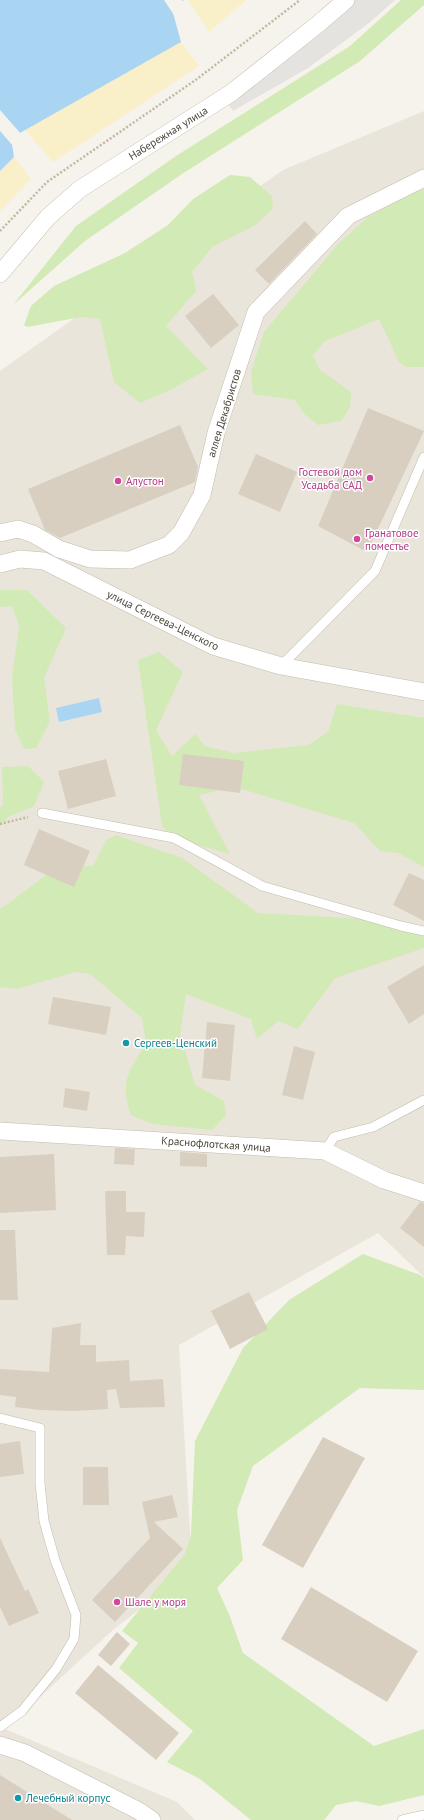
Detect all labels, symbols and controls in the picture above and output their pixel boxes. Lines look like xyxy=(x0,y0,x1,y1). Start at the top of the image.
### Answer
street label: Набережная улица xyxy=(126,103,210,163)
street label: аллея Декабристов xyxy=(204,367,244,459)
place label: Гостевой дом Усадьба САД xyxy=(299,465,363,492)
marker: Гостевой дом Усадьба САД xyxy=(365,473,375,483)
place label: Алустон xyxy=(126,474,164,488)
marker: Алустон xyxy=(113,476,123,486)
place label: Гранатовое поместье xyxy=(365,526,419,553)
marker: Гранатовое поместье xyxy=(352,534,362,544)
street label: улица Сергеева-Ценского xyxy=(105,587,221,653)
place label: Сергеев-Ценский xyxy=(134,1036,217,1050)
marker: Сергеев-Ценский xyxy=(121,1038,131,1048)
street label: Краснофлотская улица xyxy=(161,1133,271,1155)
place label: Шале у моря xyxy=(125,1595,186,1609)
marker: Шале у моря xyxy=(112,1597,122,1607)
place label: Лечебный корпус xyxy=(25,1791,110,1805)
marker: Лечебный корпус xyxy=(13,1793,23,1803)

